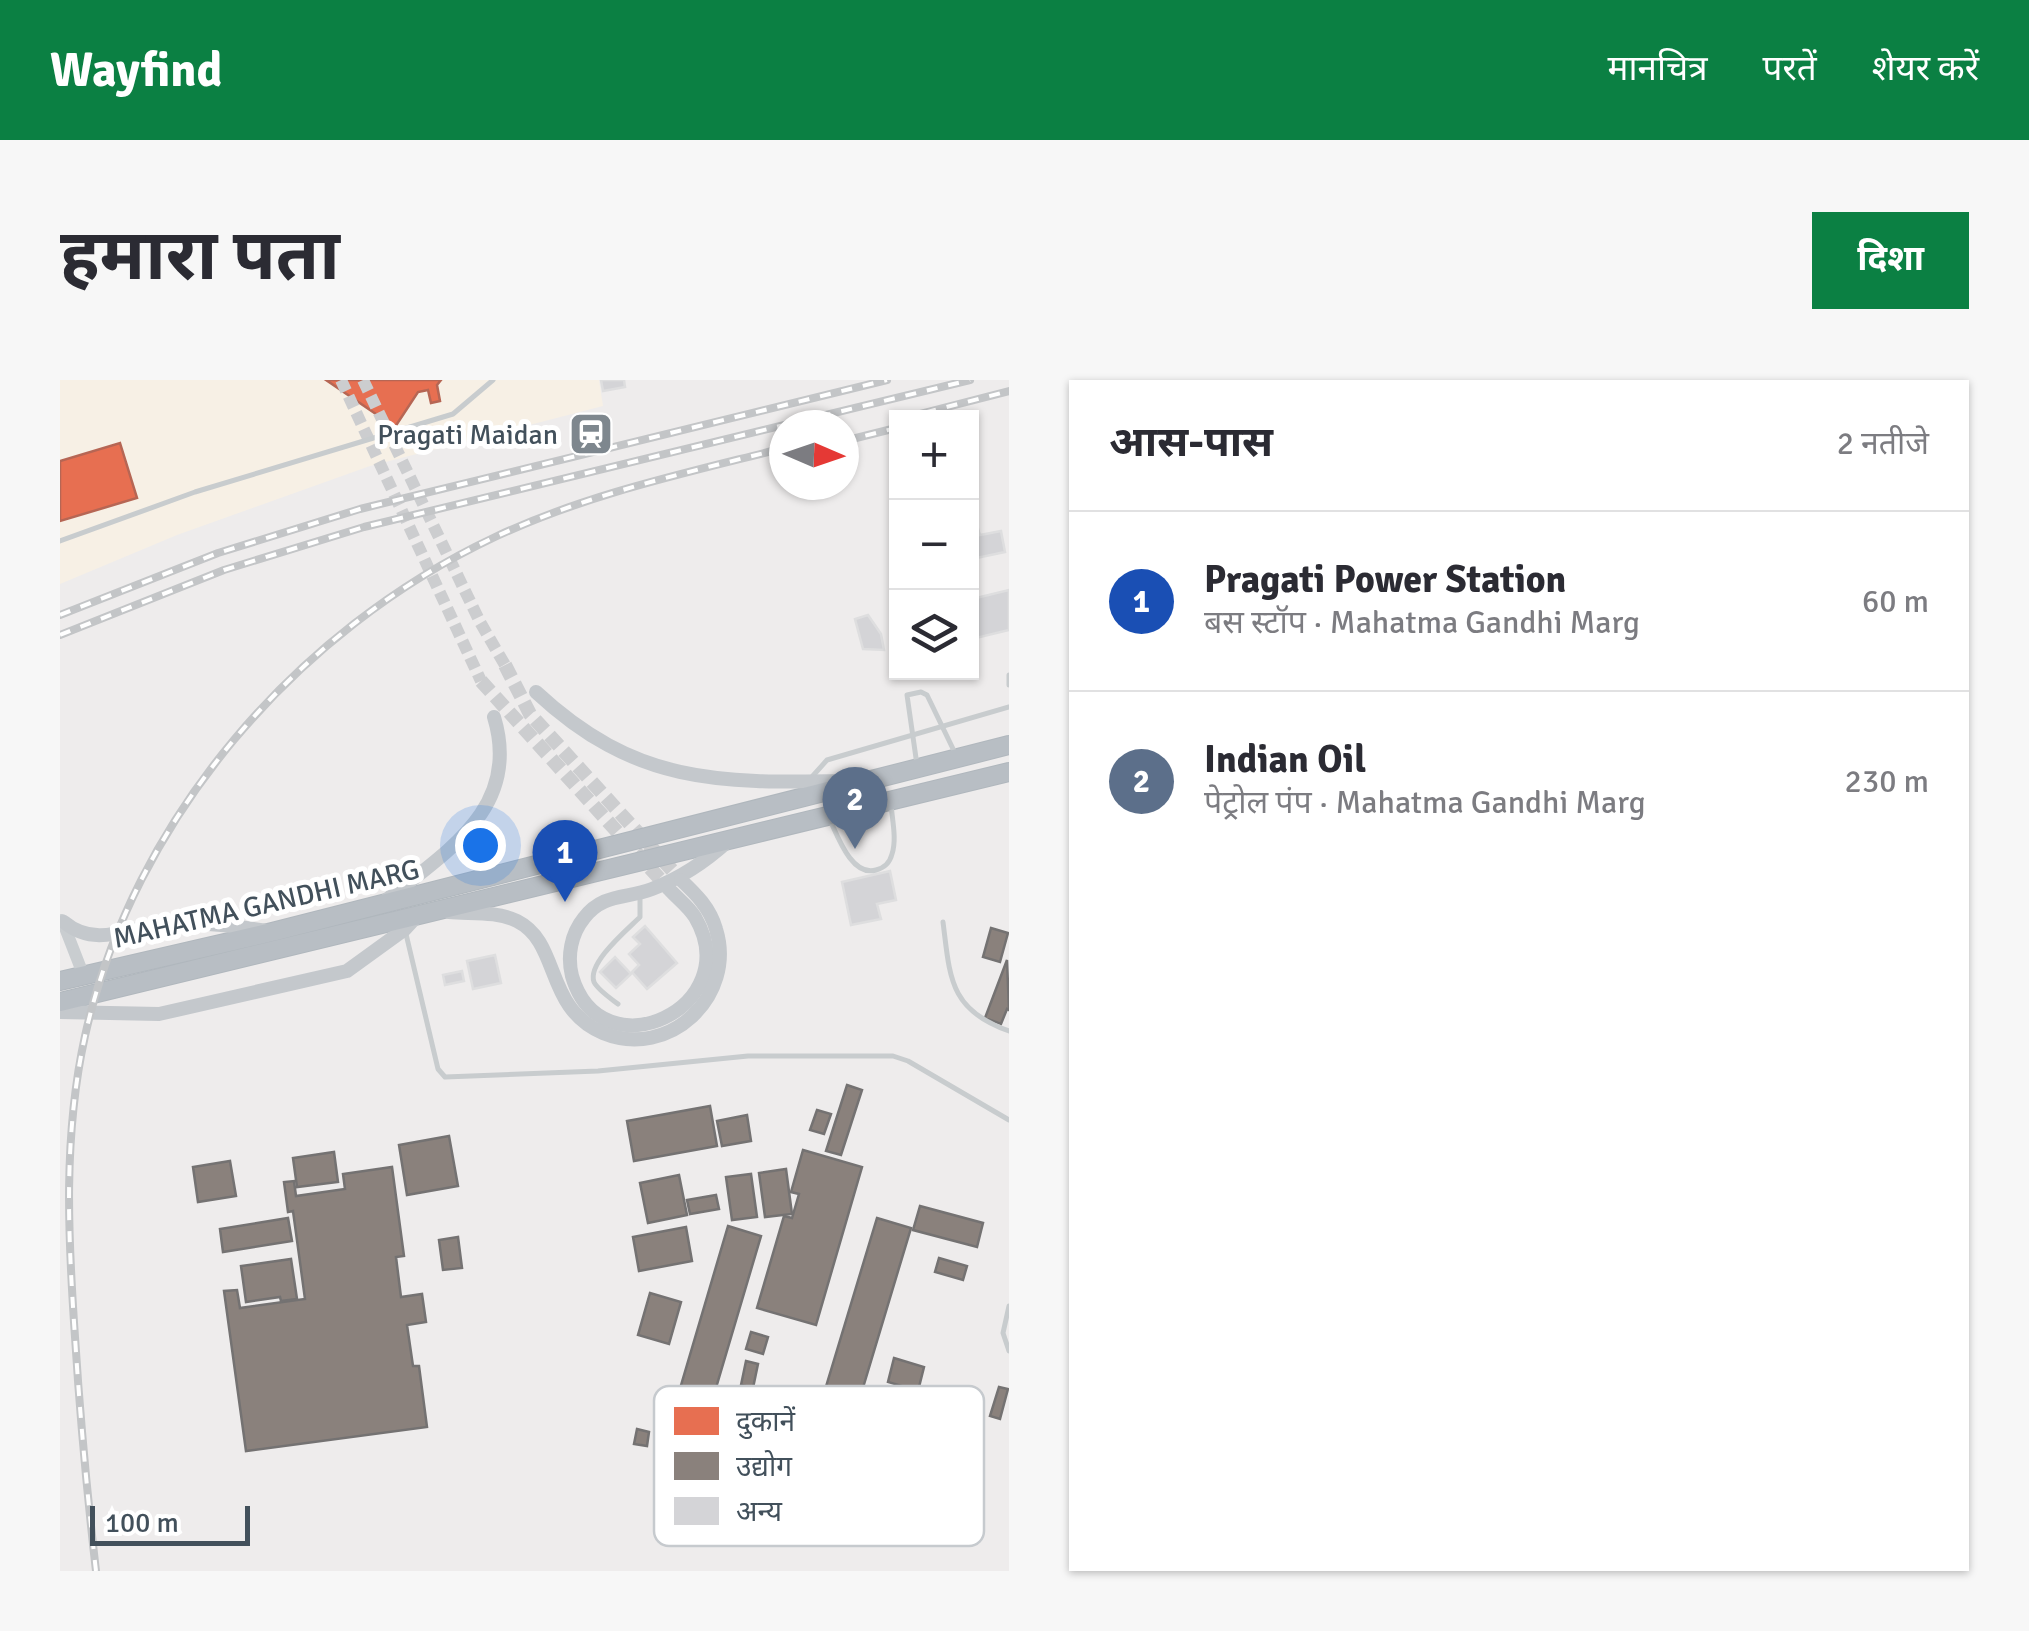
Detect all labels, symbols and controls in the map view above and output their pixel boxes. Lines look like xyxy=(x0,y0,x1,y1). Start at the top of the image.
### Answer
text: Wayfind xyxy=(50,41,222,100)
text: मानचित्र xyxy=(1608,47,1708,90)
text: परतें xyxy=(1763,47,1817,90)
text: शेयर करें xyxy=(1872,47,1979,90)
button: दिशा xyxy=(1812,212,1969,309)
text: हमारा पता xyxy=(60,213,340,299)
north arrow xyxy=(769,410,859,500)
map controls xyxy=(889,410,979,680)
button: + xyxy=(889,410,979,500)
station icon: Pragati Maidan xyxy=(568,411,614,457)
text: आस-पास xyxy=(1109,417,1273,468)
place label: Pragati Maidan xyxy=(377,418,558,452)
text: 2 नतीजे xyxy=(1837,424,1929,463)
button: − xyxy=(889,500,979,590)
text: Pragati Power Station xyxy=(1204,556,1566,603)
text: 1 xyxy=(1133,582,1150,621)
text: 60 m xyxy=(1862,582,1929,621)
button: layers xyxy=(889,590,979,680)
text: बस स्टॉप · Mahatma Gandhi Marg xyxy=(1204,603,1640,642)
text: Indian Oil xyxy=(1204,736,1366,783)
text: 2 xyxy=(1133,762,1150,801)
text: 230 m xyxy=(1845,762,1929,801)
pin: 2 xyxy=(822,766,888,849)
text: पेट्रोल पंप · Mahatma Gandhi Marg xyxy=(1204,783,1646,822)
your location xyxy=(455,820,506,871)
pin: 1 xyxy=(532,820,598,902)
street label: MAHATMA GANDHI MARG xyxy=(110,852,423,956)
legend xyxy=(654,1386,984,1546)
text: दुकानें xyxy=(736,1405,796,1440)
text: उद्योग xyxy=(736,1450,793,1484)
text: अन्य xyxy=(736,1495,783,1529)
scale bar xyxy=(90,1501,250,1546)
text: 100 m xyxy=(105,1506,179,1540)

